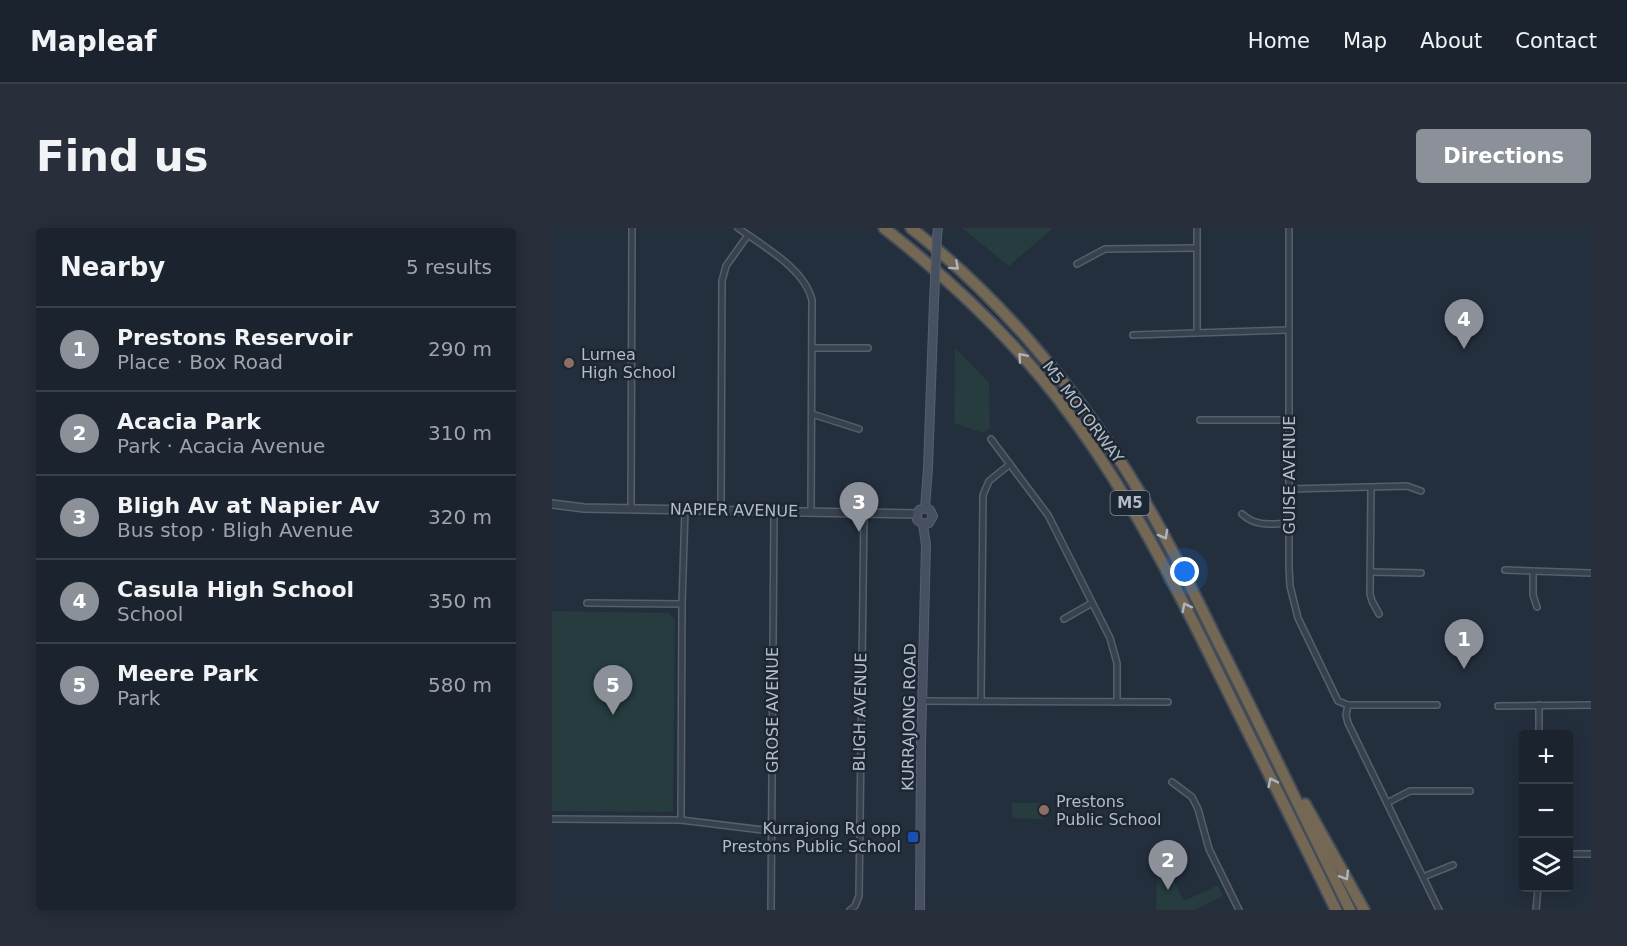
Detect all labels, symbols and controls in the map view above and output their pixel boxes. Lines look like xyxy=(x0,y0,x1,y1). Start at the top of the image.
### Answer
text: Mapleaf xyxy=(30,25,156,58)
text: Home xyxy=(1248,29,1310,53)
text: Map xyxy=(1343,29,1387,53)
text: About xyxy=(1420,29,1482,53)
text: Contact xyxy=(1515,29,1597,53)
button: Directions xyxy=(1416,129,1591,183)
text: Find us xyxy=(36,132,209,181)
text: Nearby xyxy=(60,252,165,282)
text: 5 results xyxy=(406,255,492,279)
one-way arrow xyxy=(948,259,959,270)
pin: 4 xyxy=(1444,300,1484,349)
text: Prestons Reservoir xyxy=(117,325,353,350)
text: 1 xyxy=(73,337,86,361)
text: 290 m xyxy=(428,337,492,361)
place label: Lurnea High School xyxy=(581,345,676,382)
text: Place · Box Road xyxy=(117,350,283,374)
one-way arrow xyxy=(1018,353,1029,364)
marker: Lurnea High School xyxy=(562,356,576,370)
street label: M5 MOTORWAY xyxy=(1038,357,1128,467)
text: Acacia Park xyxy=(117,409,261,434)
street label: GUISE AVENUE xyxy=(1280,416,1299,534)
text: 2 xyxy=(73,421,86,445)
text: 310 m xyxy=(428,421,492,445)
text: Park · Acacia Avenue xyxy=(117,434,325,458)
pin: 3 xyxy=(840,482,878,532)
road number: M5 xyxy=(1110,491,1150,515)
text: Bligh Av at Napier Av xyxy=(117,493,380,518)
street label: NAPIER AVENUE xyxy=(670,499,798,521)
text: 3 xyxy=(73,505,86,529)
text: 320 m xyxy=(428,505,492,529)
text: Bus stop · Bligh Avenue xyxy=(117,518,353,542)
one-way arrow xyxy=(1157,529,1168,539)
your location xyxy=(1170,557,1199,586)
text: Casula High School xyxy=(117,577,354,602)
text: 4 xyxy=(73,589,86,613)
text: 350 m xyxy=(428,589,492,613)
text: School xyxy=(117,602,183,626)
one-way arrow xyxy=(1181,603,1193,614)
pin: 1 xyxy=(1444,620,1484,669)
street label: KURRAJONG ROAD xyxy=(898,643,920,791)
street label: GROSE AVENUE xyxy=(763,647,782,773)
street label: BLIGH AVENUE xyxy=(849,652,871,772)
text: Meere Park xyxy=(117,661,258,686)
pin: 5 xyxy=(594,666,632,715)
text: 5 xyxy=(73,673,86,697)
text: 580 m xyxy=(428,673,492,697)
text: Park xyxy=(117,686,160,710)
map controls xyxy=(1519,730,1573,892)
button: + xyxy=(1519,730,1573,784)
one-way arrow xyxy=(1268,777,1280,788)
button: − xyxy=(1519,784,1573,838)
place label: Prestons Public School xyxy=(1056,792,1162,829)
marker: Prestons Public School xyxy=(1037,803,1051,817)
place label: Kurrajong Rd opp Prestons Public School xyxy=(722,819,901,856)
marker: Kurrajong Rd opp Prestons Public School xyxy=(906,830,920,844)
button: layers xyxy=(1519,838,1573,892)
pin: 2 xyxy=(1148,840,1188,890)
one-way arrow xyxy=(1337,870,1349,880)

